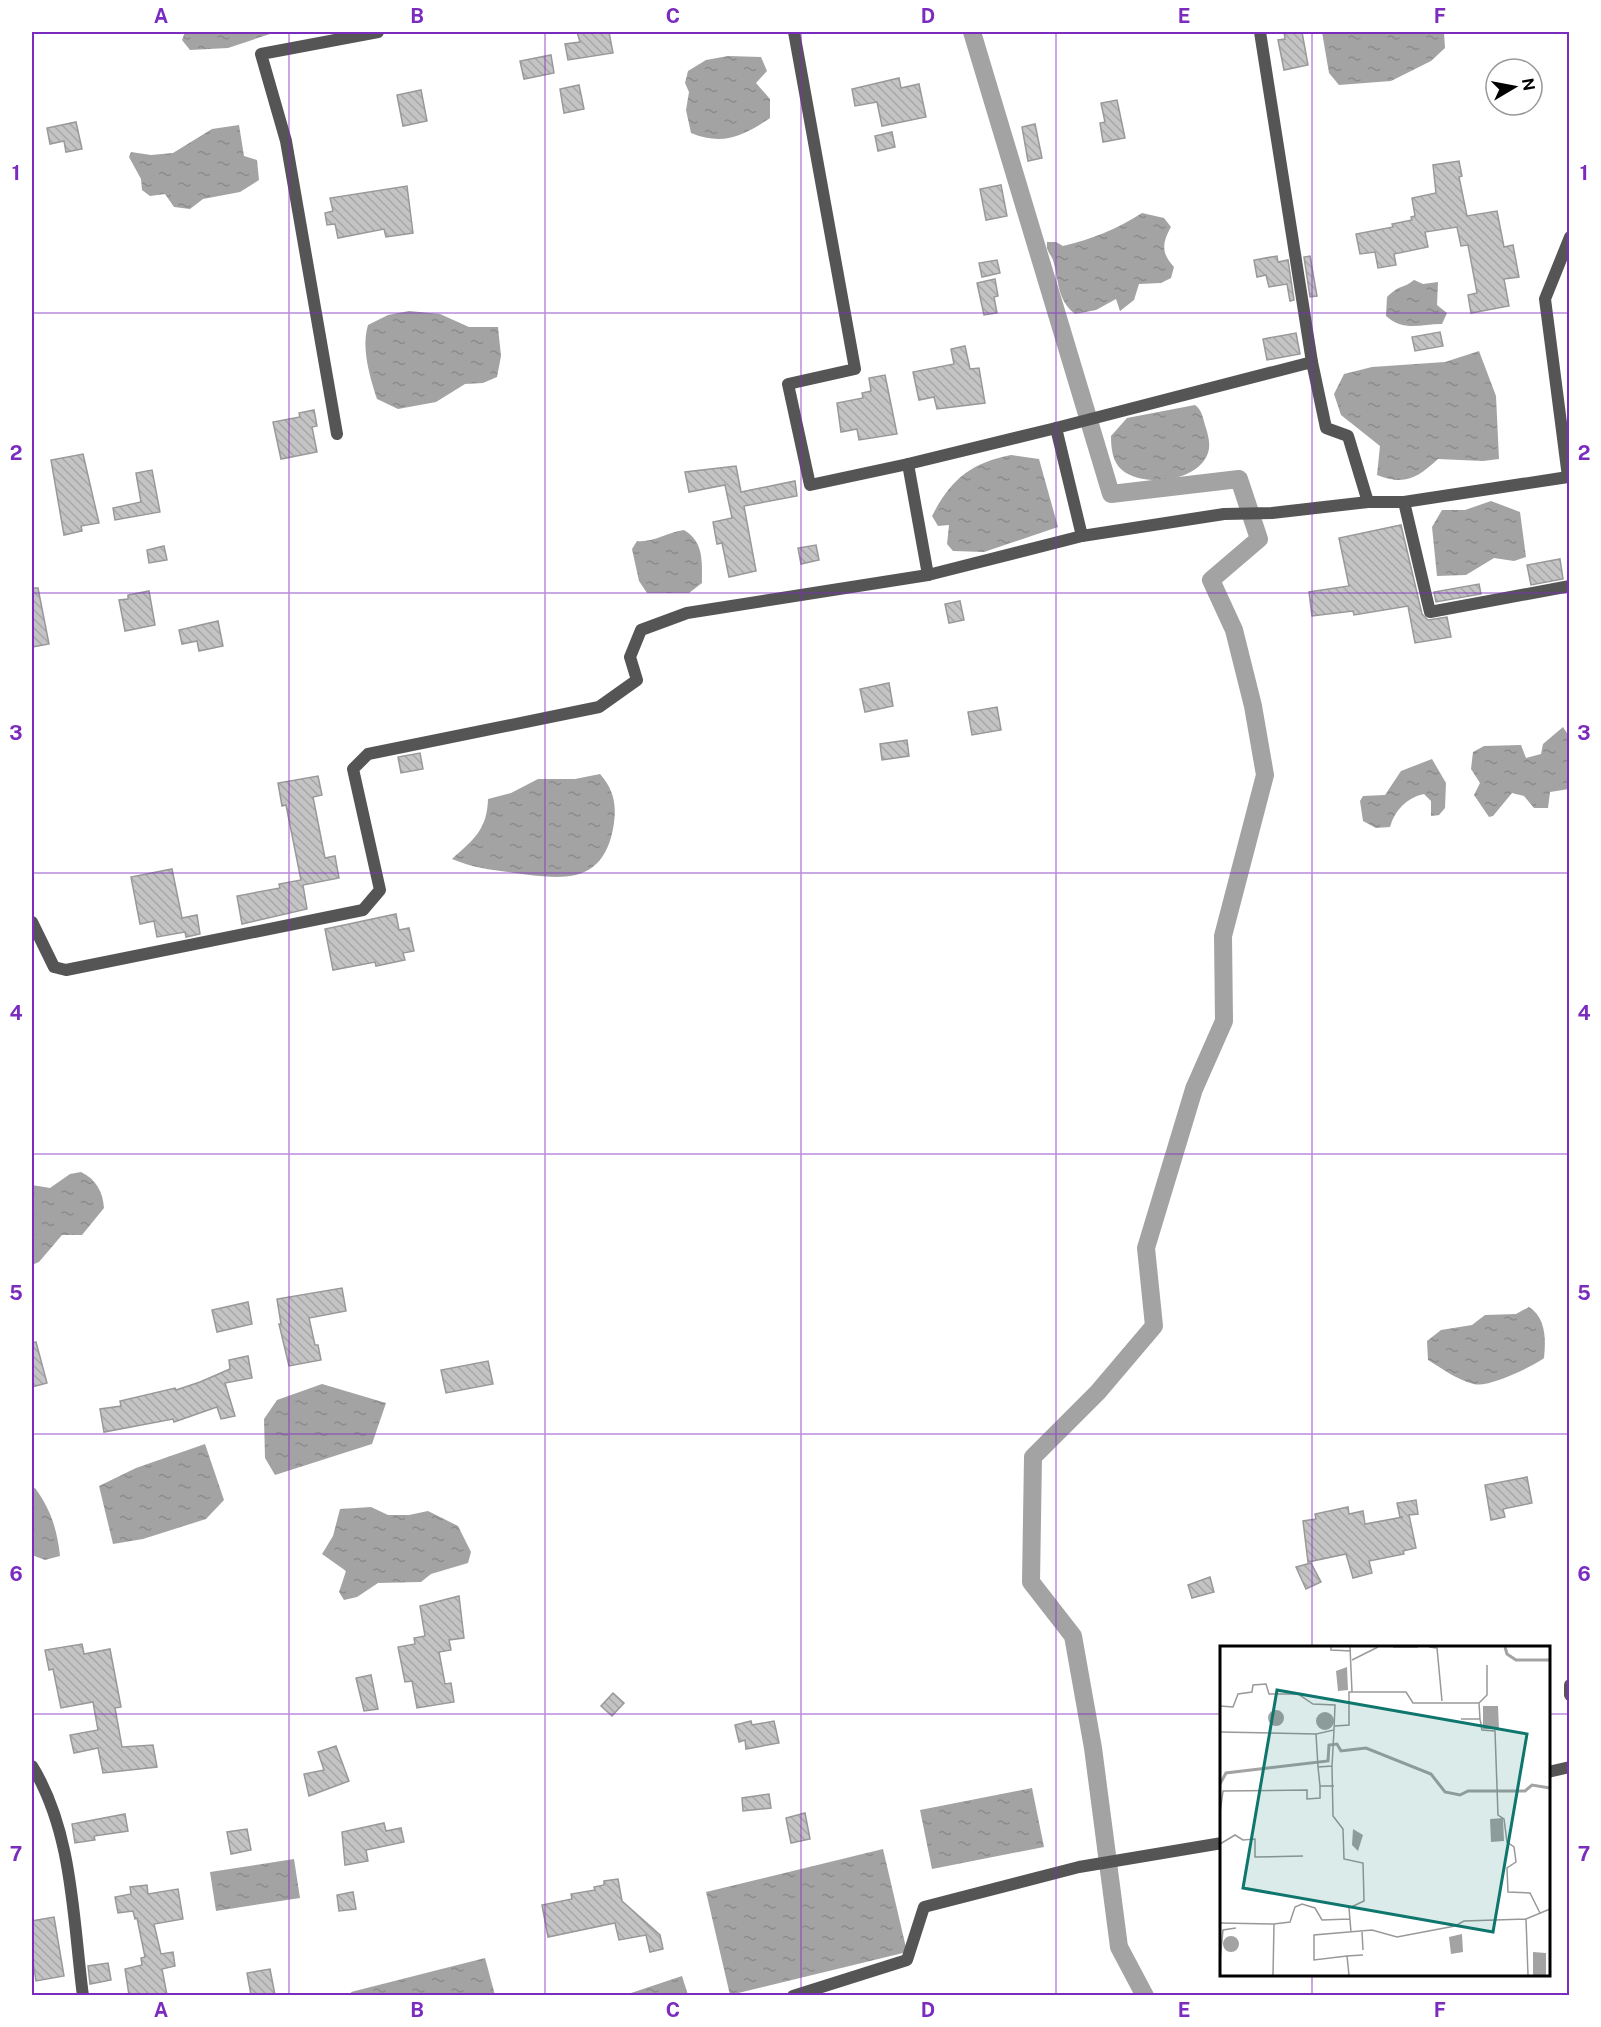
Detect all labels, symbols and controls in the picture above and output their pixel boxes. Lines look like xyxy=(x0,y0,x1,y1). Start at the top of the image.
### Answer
text: A xyxy=(154,4,168,28)
text: B xyxy=(410,4,424,28)
text: C xyxy=(666,4,680,28)
text: D xyxy=(921,4,935,28)
text: E xyxy=(1178,4,1190,28)
text: F xyxy=(1434,4,1446,28)
north arrow xyxy=(1484,57,1544,117)
text: N xyxy=(1518,77,1539,92)
text: 1 xyxy=(12,161,20,185)
text: 1 xyxy=(1580,161,1588,185)
text: 2 xyxy=(10,441,22,465)
text: 2 xyxy=(1578,441,1590,465)
text: 3 xyxy=(9,721,23,745)
text: 3 xyxy=(1577,721,1591,745)
text: 4 xyxy=(9,1001,23,1025)
text: 4 xyxy=(1577,1001,1591,1025)
text: 5 xyxy=(9,1281,23,1305)
text: 5 xyxy=(1577,1281,1591,1305)
text: 6 xyxy=(9,1562,23,1586)
text: 6 xyxy=(1577,1562,1591,1586)
inset map xyxy=(1220,1646,1550,1976)
text: 7 xyxy=(10,1842,22,1866)
text: 7 xyxy=(1578,1842,1590,1866)
text: A xyxy=(154,1998,168,2022)
text: B xyxy=(410,1998,424,2022)
text: C xyxy=(666,1998,680,2022)
text: D xyxy=(921,1998,935,2022)
text: E xyxy=(1178,1998,1190,2022)
text: F xyxy=(1434,1998,1446,2022)

